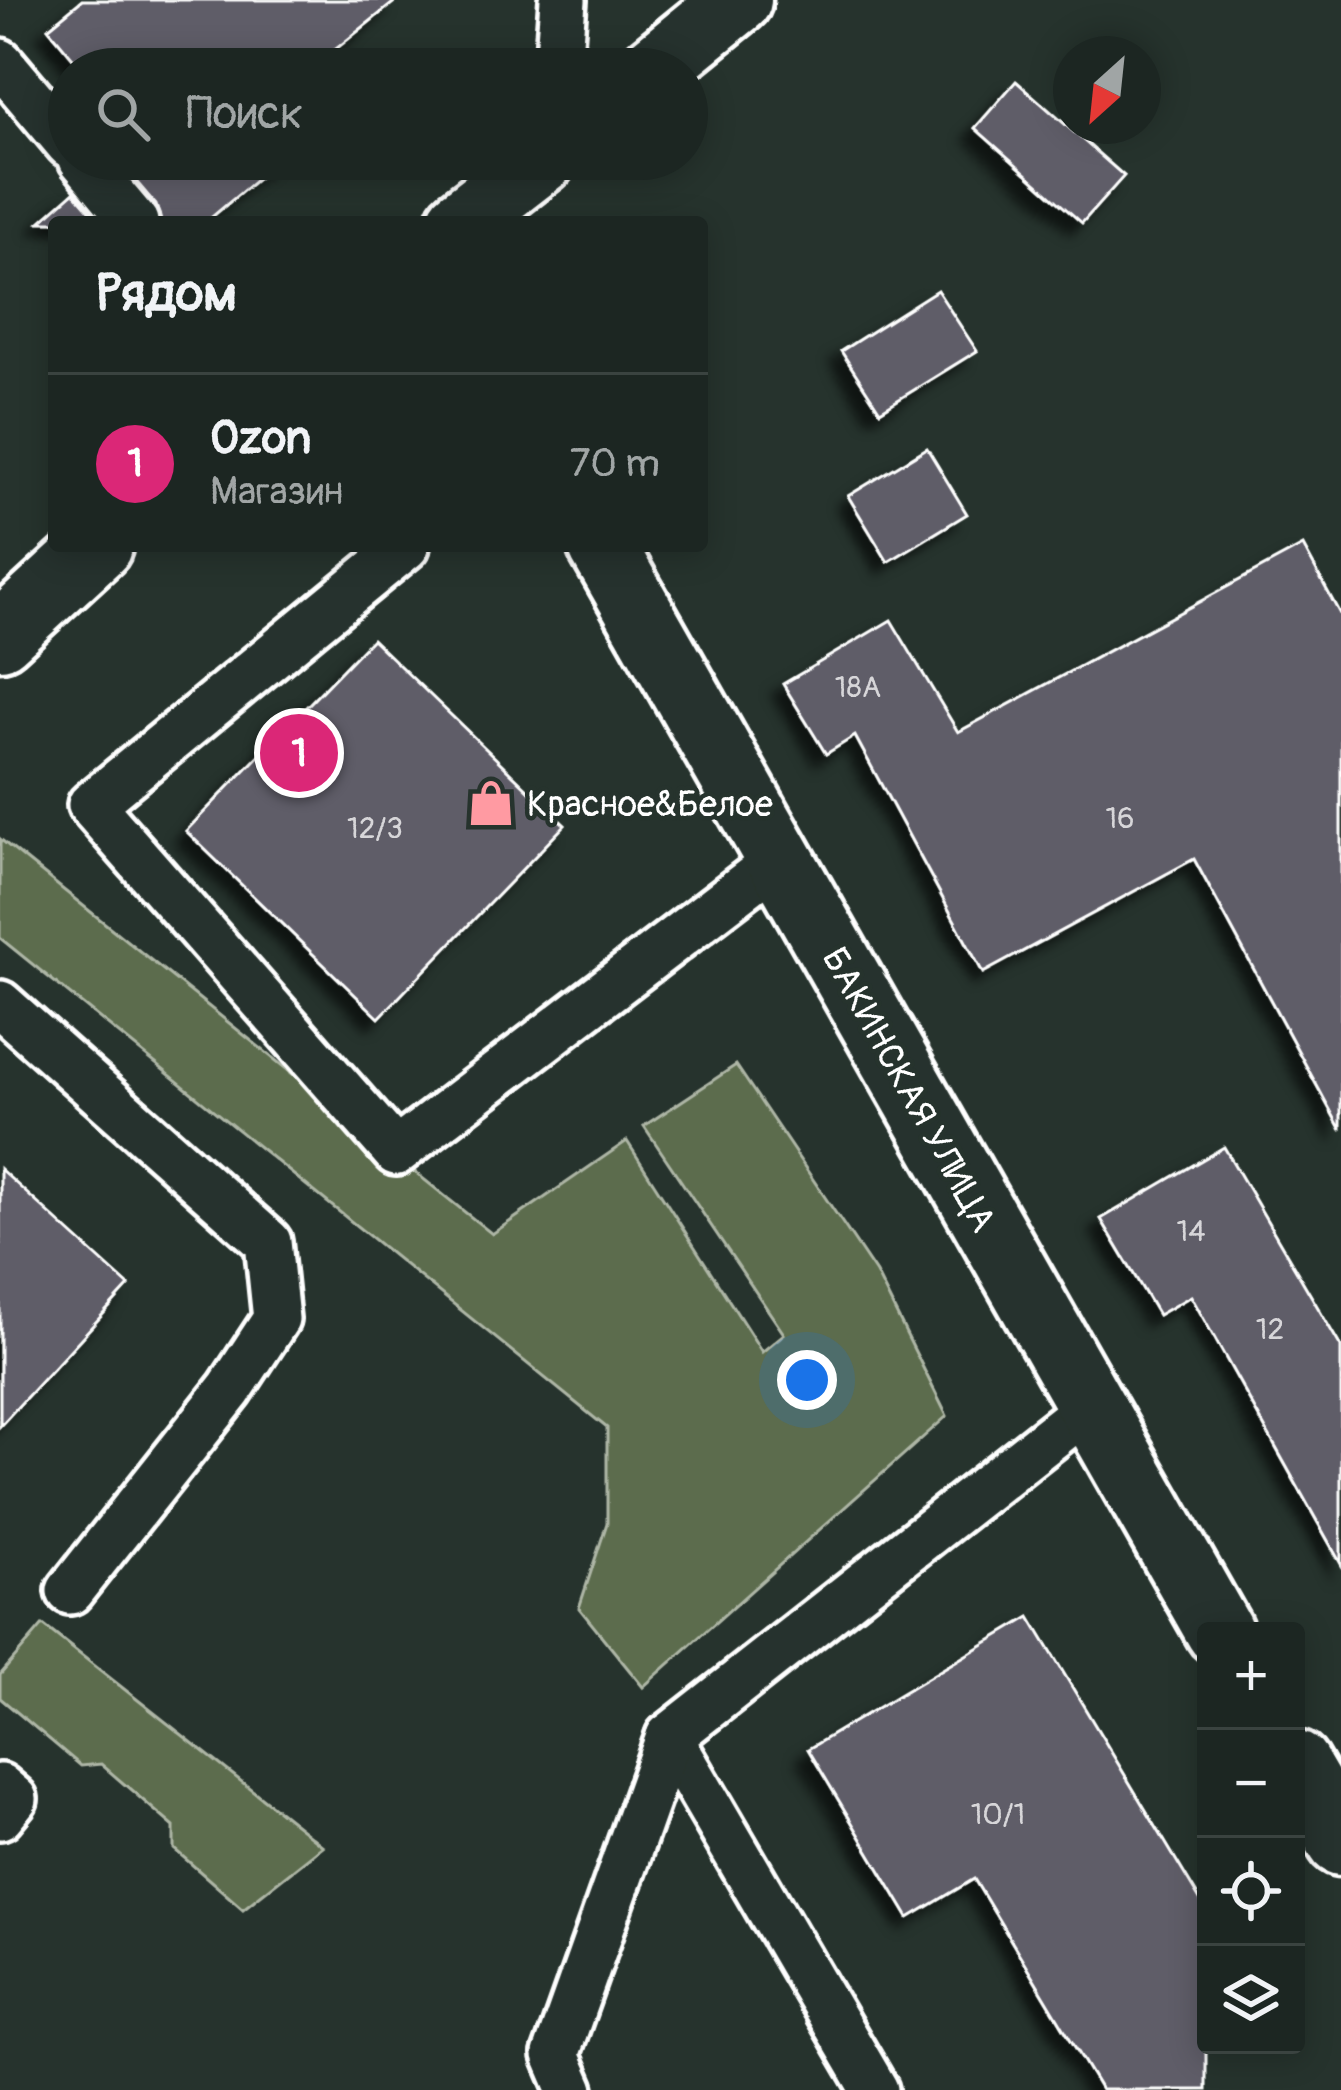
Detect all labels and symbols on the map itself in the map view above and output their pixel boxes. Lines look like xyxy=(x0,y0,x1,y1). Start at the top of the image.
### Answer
north arrow xyxy=(1053,36,1161,144)
house number: 18А xyxy=(835,669,881,706)
pin: 1 xyxy=(260,708,338,798)
shop icon: Красное&Белое xyxy=(466,778,516,828)
place label: Красное&Белое xyxy=(527,782,773,827)
house number: 16 xyxy=(1105,800,1135,837)
house number: 12/3 xyxy=(347,810,403,847)
street label: БАКИНСКАЯ УЛИЦА xyxy=(812,939,1006,1240)
house number: 14 xyxy=(1176,1213,1206,1250)
house number: 12 xyxy=(1256,1311,1284,1348)
your location xyxy=(777,1350,837,1410)
house number: 10/1 xyxy=(971,1796,1025,1833)

